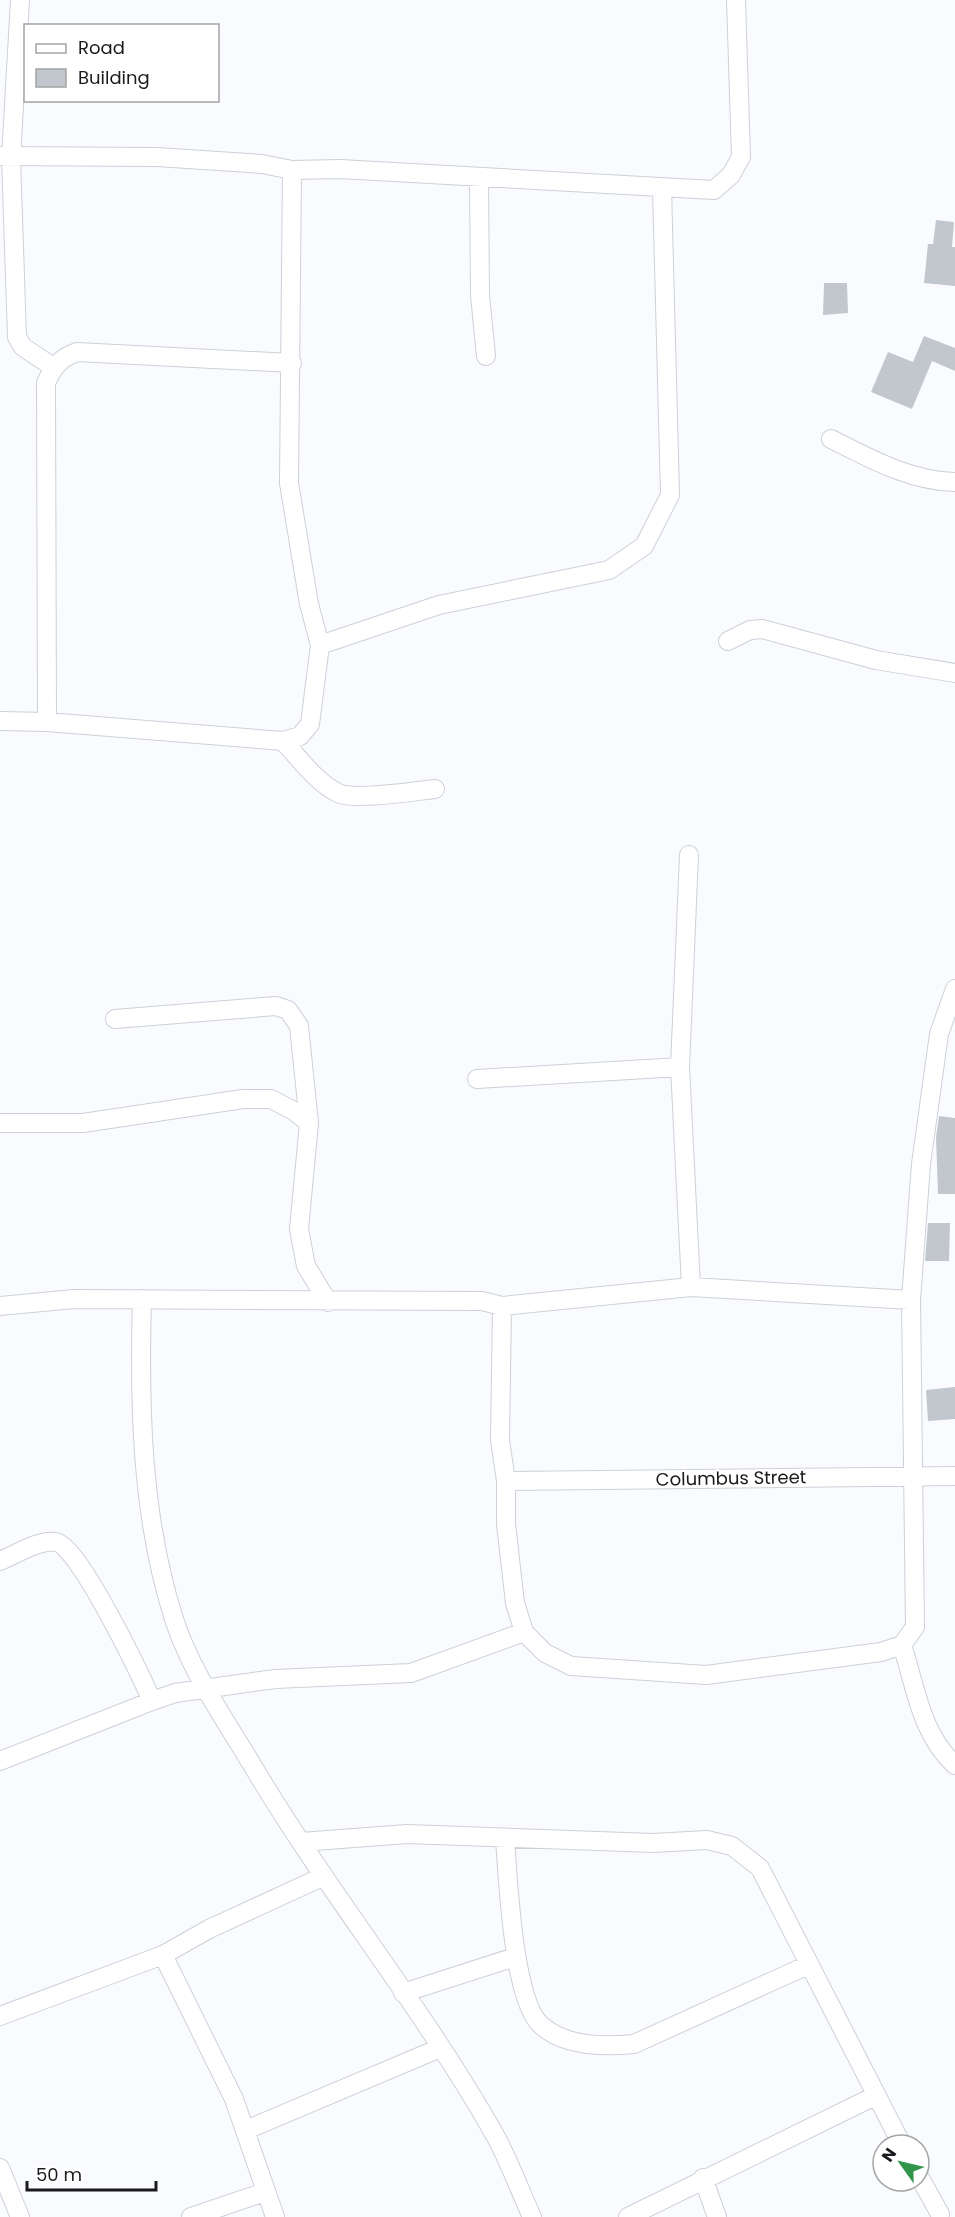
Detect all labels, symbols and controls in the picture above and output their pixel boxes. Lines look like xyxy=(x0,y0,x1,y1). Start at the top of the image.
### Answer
legend xyxy=(24,24,219,102)
text: Road xyxy=(78,35,125,60)
text: Building xyxy=(78,65,150,90)
street label: Columbus Street xyxy=(656,1464,806,1492)
north arrow xyxy=(871,2133,931,2193)
text: N xyxy=(876,2143,902,2166)
scale bar xyxy=(27,2154,156,2192)
text: 50 m xyxy=(36,2162,82,2187)

